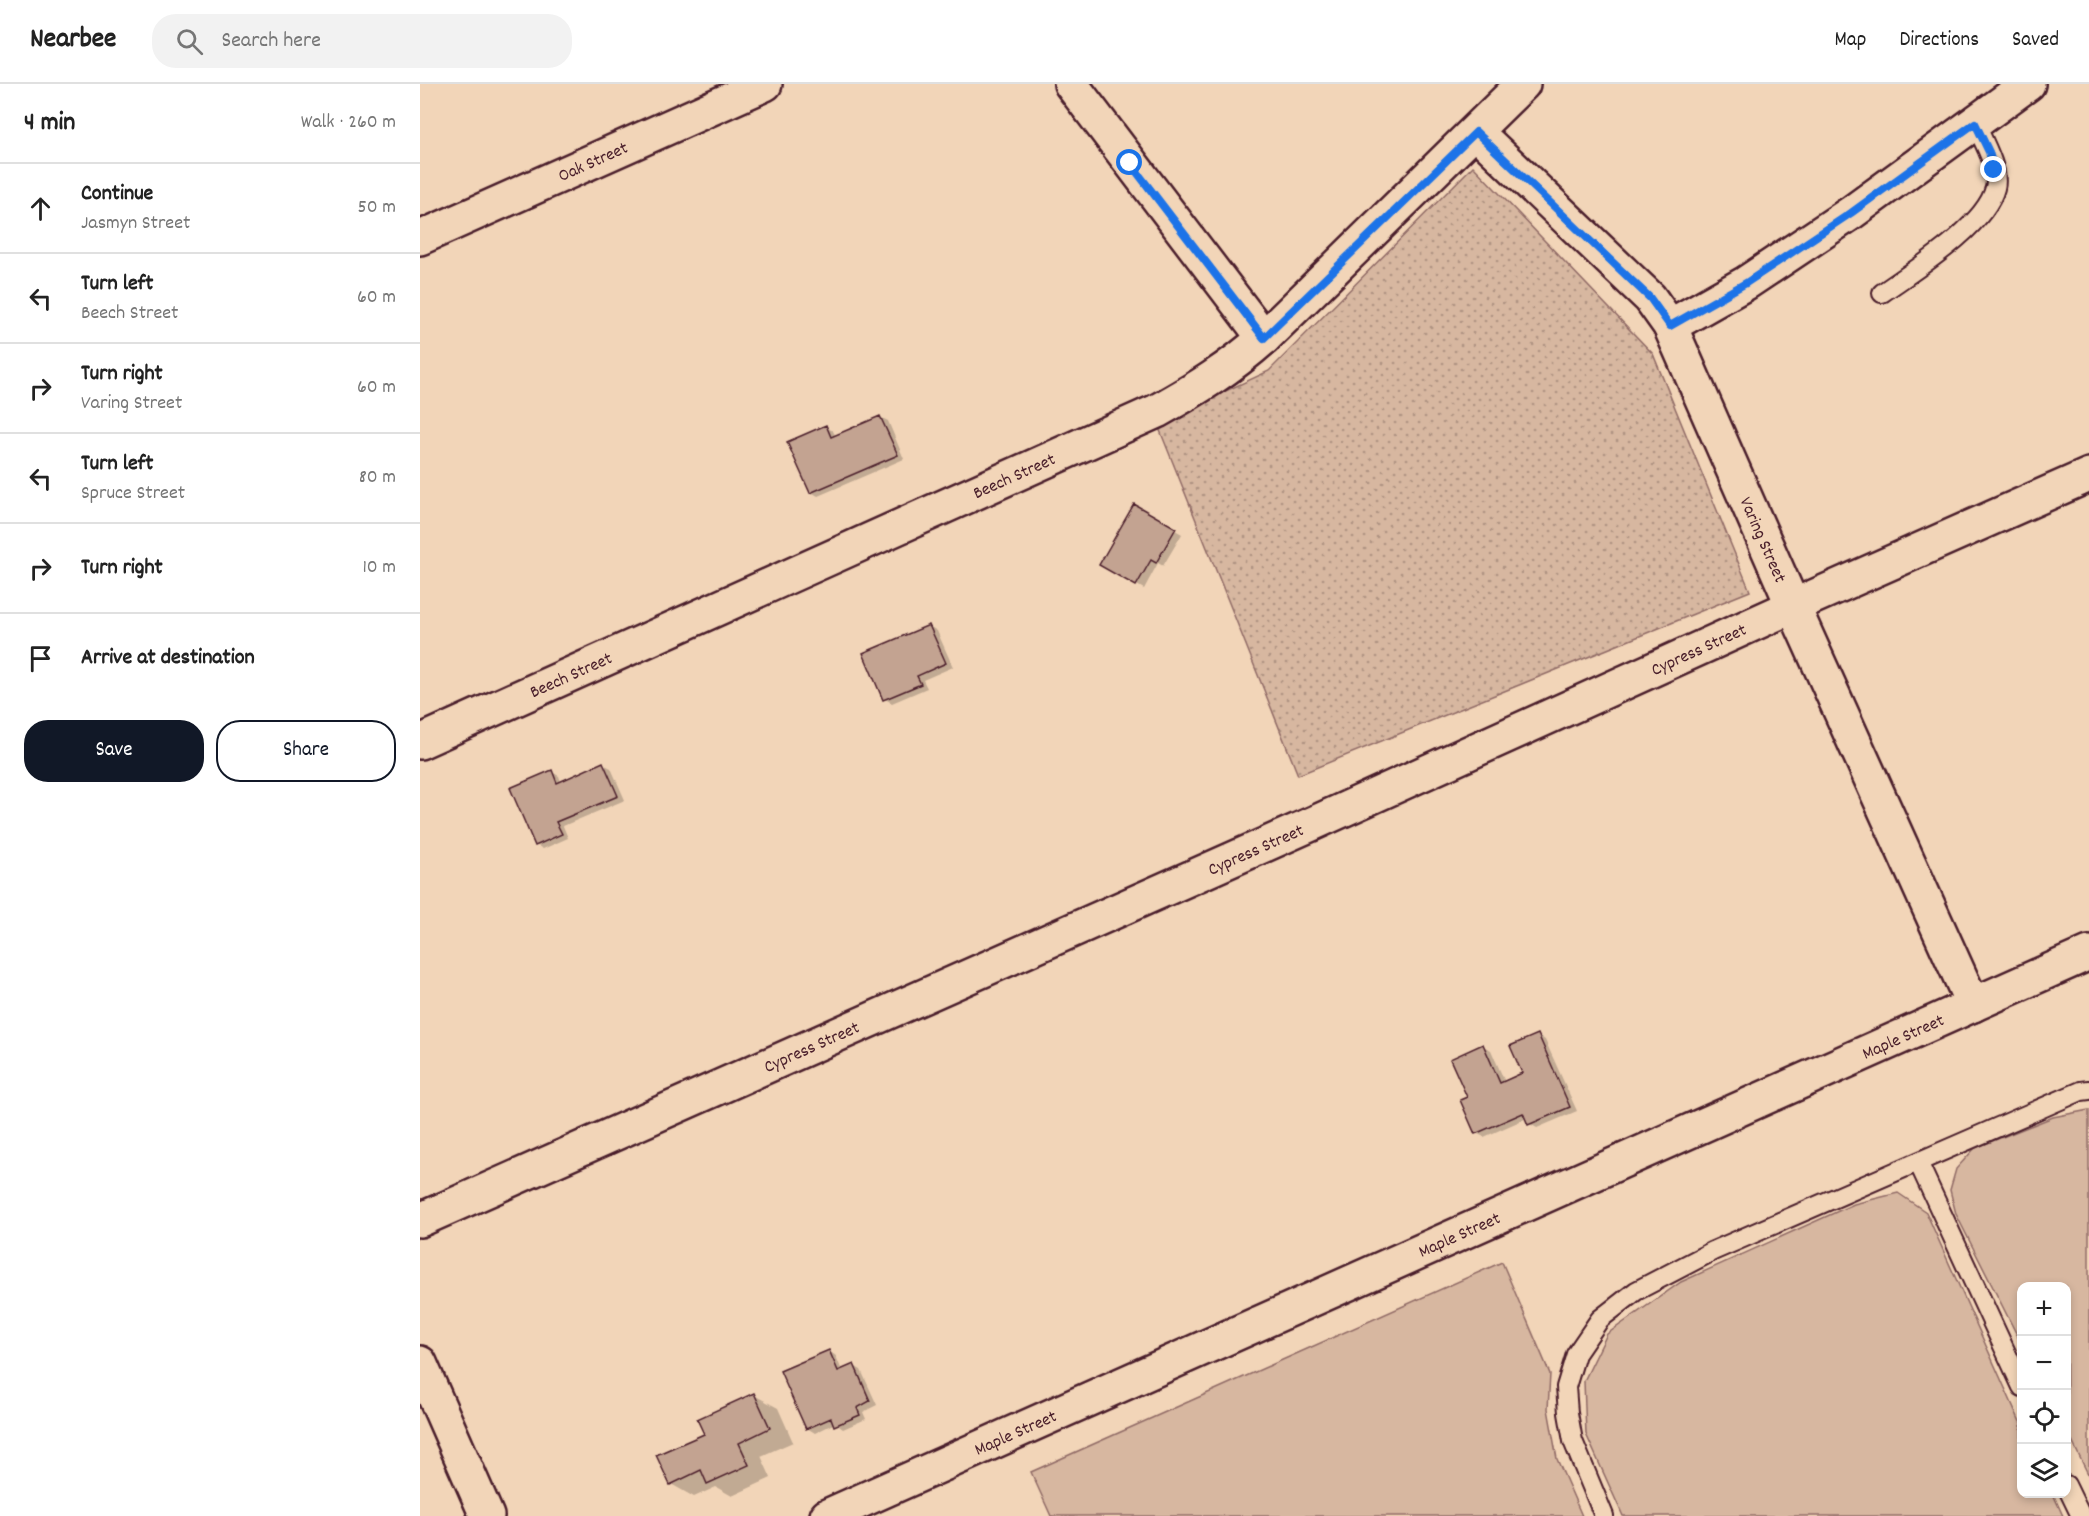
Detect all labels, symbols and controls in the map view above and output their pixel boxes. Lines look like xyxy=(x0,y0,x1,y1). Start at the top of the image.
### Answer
search box xyxy=(152,14,572,68)
text: Nearbee xyxy=(30,21,116,61)
icon: search xyxy=(173,25,206,58)
text: Search here xyxy=(221,26,321,57)
text: Map xyxy=(1835,26,1866,56)
text: Directions xyxy=(1899,26,1979,56)
text: Saved xyxy=(2012,26,2059,56)
text: 4 min xyxy=(24,105,75,142)
text: Walk · 260 m xyxy=(301,109,396,137)
street label: Oak Street xyxy=(555,137,633,190)
route start xyxy=(1116,149,1142,175)
route end xyxy=(1980,156,2006,182)
text: Continue xyxy=(81,179,153,210)
icon: ahead xyxy=(24,192,57,225)
text: 50 m xyxy=(358,194,396,222)
text: Jasmyn Street xyxy=(81,210,190,238)
text: Turn left xyxy=(81,269,153,300)
icon: left xyxy=(24,282,57,315)
text: 60 m xyxy=(357,284,396,312)
text: Beech Street xyxy=(81,300,178,328)
text: Turn right xyxy=(81,359,163,390)
icon: right xyxy=(24,372,57,405)
text: 60 m xyxy=(357,374,396,402)
text: Varing Street xyxy=(81,390,182,418)
street label: Beech Street xyxy=(970,448,1060,507)
text: Turn left xyxy=(81,449,153,480)
icon: left xyxy=(24,462,57,495)
text: 80 m xyxy=(359,464,396,492)
text: Spruce Street xyxy=(81,480,185,508)
street label: Varing Street xyxy=(1732,494,1791,588)
icon: right xyxy=(24,552,57,585)
text: Turn right xyxy=(81,553,163,584)
text: 10 m xyxy=(362,554,396,582)
street label: Cypress Street xyxy=(1648,619,1751,684)
icon: arrive xyxy=(24,642,57,675)
text: Arrive at destination xyxy=(81,643,255,674)
street label: Beech Street xyxy=(526,647,617,706)
button: Save xyxy=(24,720,204,782)
button: Share xyxy=(216,720,396,782)
street label: Cypress Street xyxy=(1205,819,1308,883)
street label: Maple Street xyxy=(1859,1009,1949,1068)
street label: Cypress Street xyxy=(760,1016,864,1081)
street label: Maple Street xyxy=(1415,1207,1505,1266)
map controls xyxy=(2017,1282,2071,1498)
button: + xyxy=(2017,1282,2071,1336)
button: − xyxy=(2017,1336,2071,1390)
button: locate xyxy=(2017,1390,2071,1444)
street label: Maple Street xyxy=(971,1405,1061,1464)
button: layers xyxy=(2017,1444,2071,1498)

